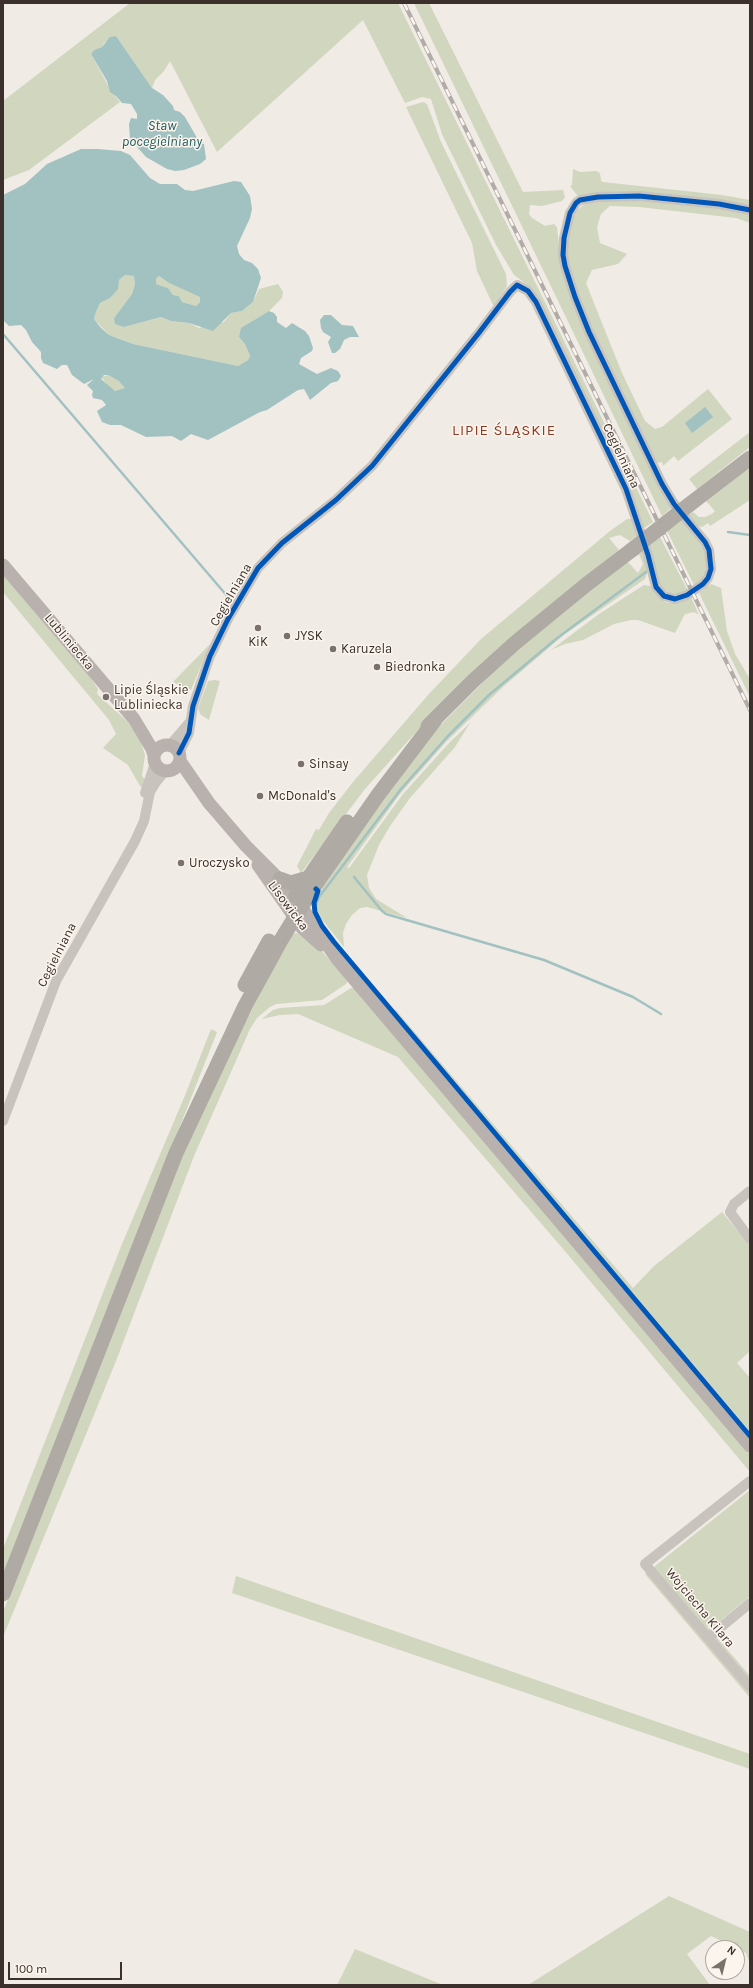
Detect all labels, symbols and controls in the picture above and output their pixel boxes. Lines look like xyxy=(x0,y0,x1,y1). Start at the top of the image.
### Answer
water label: Staw pocegielniany xyxy=(122,118,202,150)
street label: Cegielniana xyxy=(599,421,643,491)
district label: LIPIE ŚLĄSKIE xyxy=(452,422,556,440)
street label: Cegielniana xyxy=(207,561,255,629)
street label: Lubliniecka xyxy=(41,611,97,673)
marker: KiK xyxy=(253,623,263,633)
place label: JYSK xyxy=(295,628,323,644)
marker: JYSK xyxy=(282,631,292,641)
place label: KiK xyxy=(248,634,268,650)
place label: Karuzela xyxy=(341,641,392,657)
marker: Karuzela xyxy=(328,644,338,654)
place label: Biedronka xyxy=(385,659,445,675)
marker: Biedronka xyxy=(372,662,382,672)
place label: Lipie Śląskie Lubliniecka xyxy=(114,682,189,713)
marker: Lipie Śląskie Lubliniecka xyxy=(101,692,111,702)
place label: Sinsay xyxy=(309,756,349,772)
marker: Sinsay xyxy=(296,759,306,769)
place label: McDonald's xyxy=(268,788,336,804)
marker: McDonald's xyxy=(255,791,265,801)
place label: Uroczysko xyxy=(189,855,249,871)
marker: Uroczysko xyxy=(176,858,186,868)
street label: Lisowicka xyxy=(264,878,312,934)
street label: Cegielniana xyxy=(34,920,80,990)
street label: Wojciecha Kilara xyxy=(662,1565,738,1651)
north arrow xyxy=(705,1940,745,1980)
text: N xyxy=(725,1943,739,1958)
scale bar xyxy=(10,1954,124,1980)
text: 100 m xyxy=(15,1962,47,1976)

